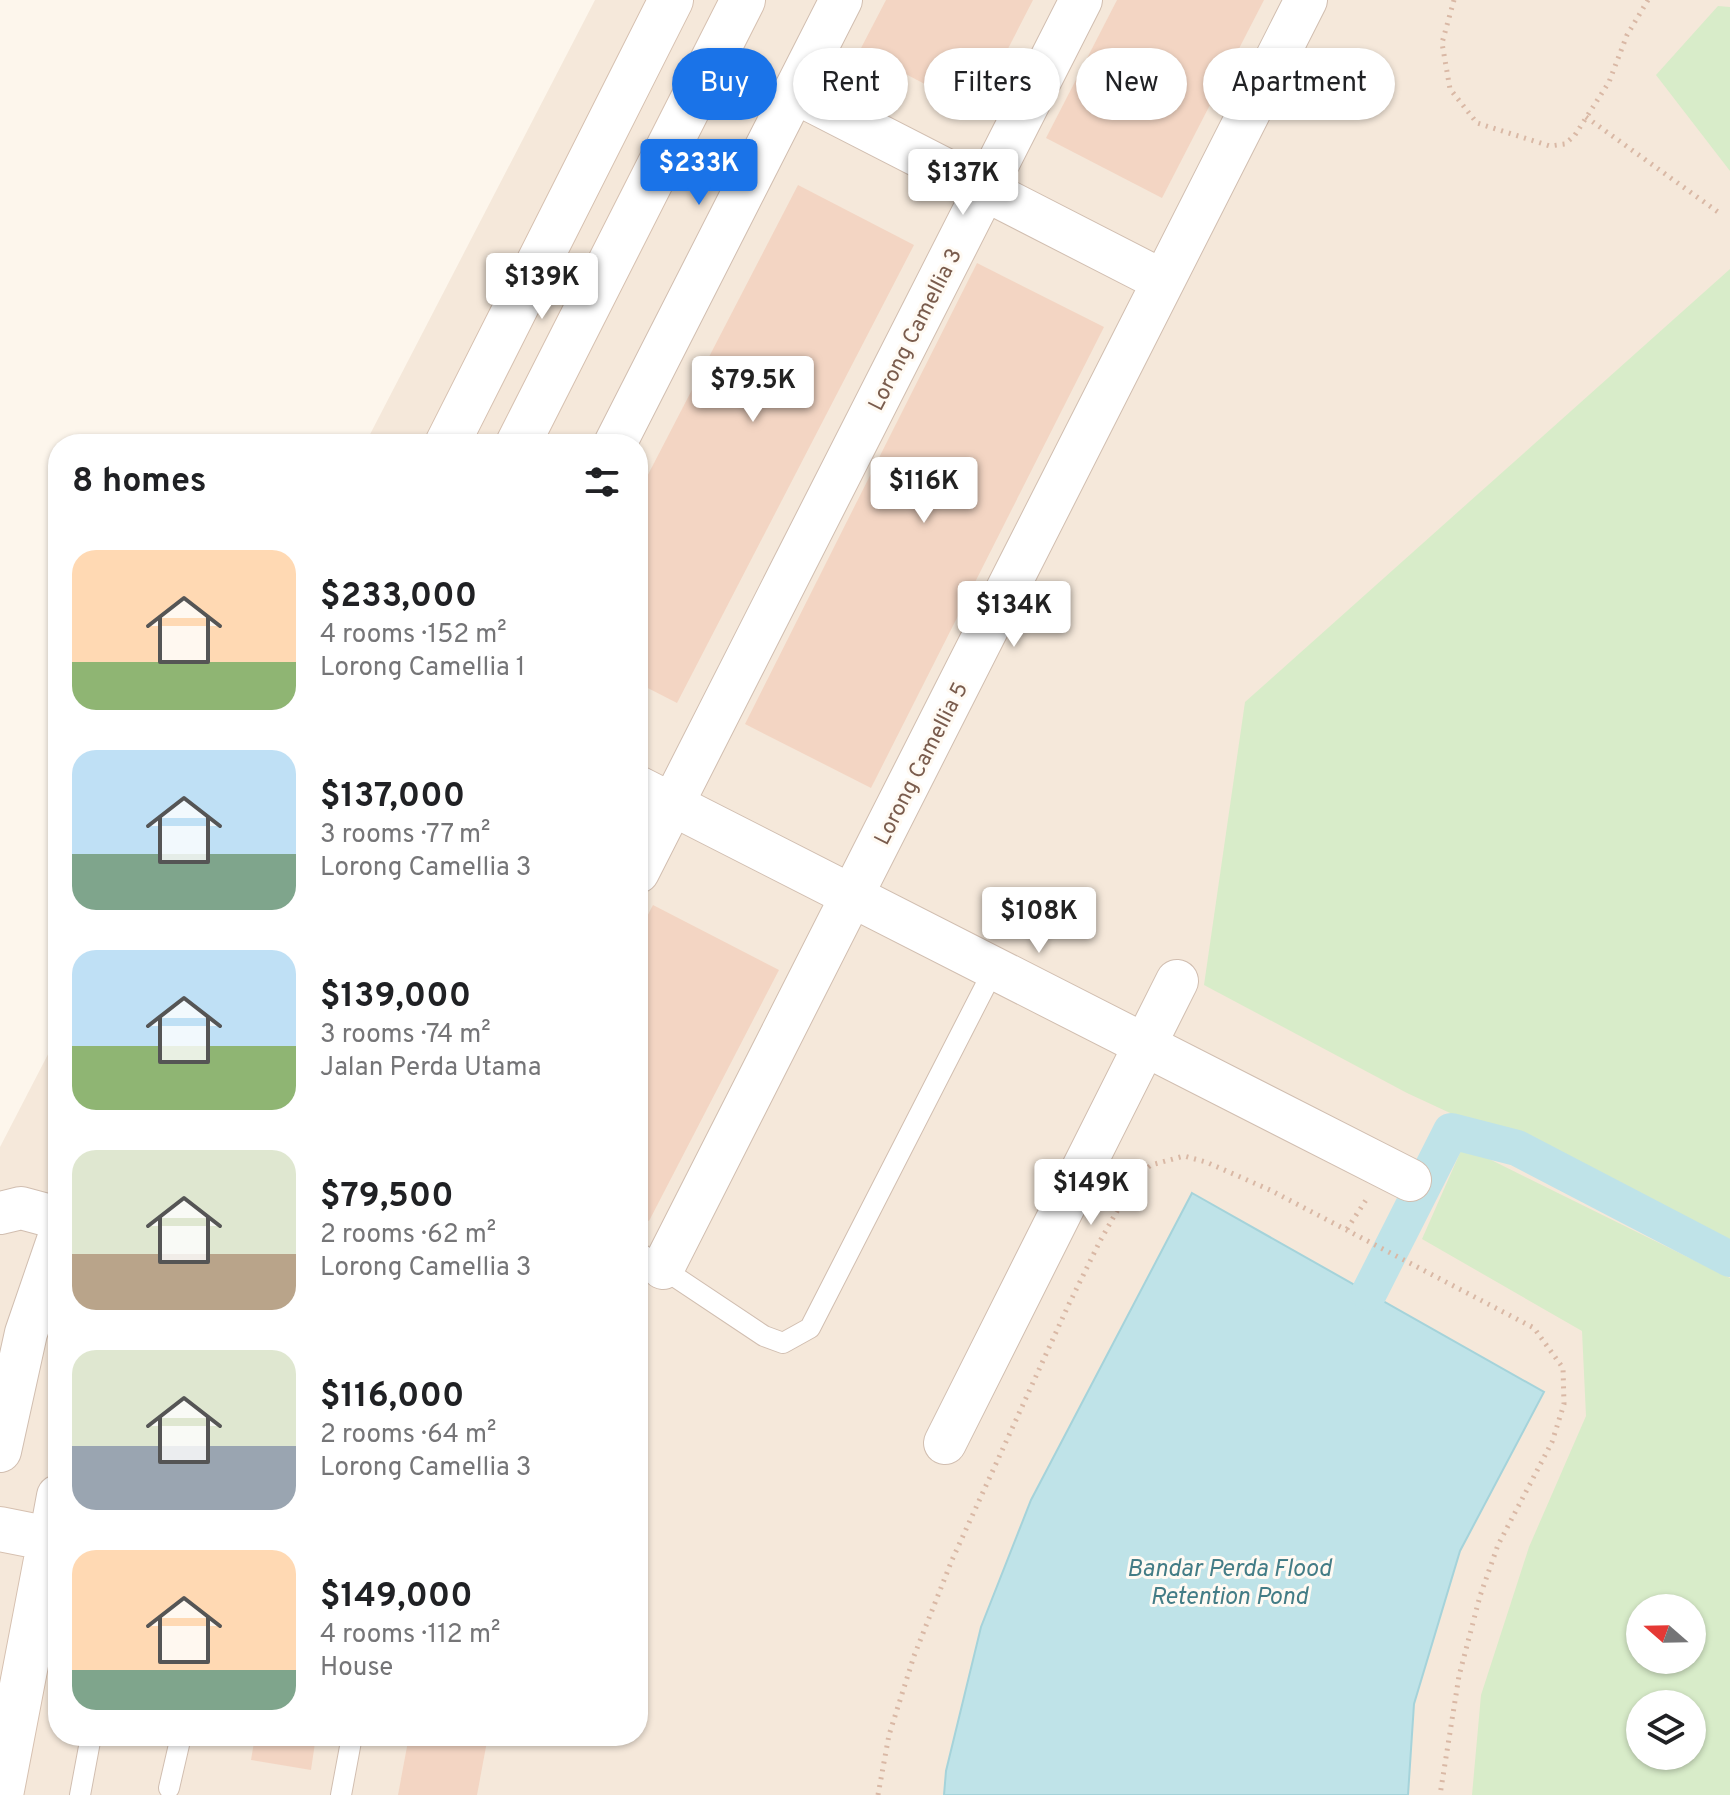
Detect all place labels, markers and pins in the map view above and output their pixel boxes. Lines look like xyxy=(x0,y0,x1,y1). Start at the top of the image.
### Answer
pin: $233K xyxy=(643,139,755,207)
pin: $137K xyxy=(907,149,1019,217)
pin: $139K xyxy=(486,253,598,321)
pin: $79.5K xyxy=(688,356,818,424)
pin: $116K xyxy=(868,457,980,525)
pin: $134K xyxy=(958,581,1070,649)
pin: $108K xyxy=(983,887,1095,955)
pin: $149K xyxy=(1035,1159,1147,1227)

